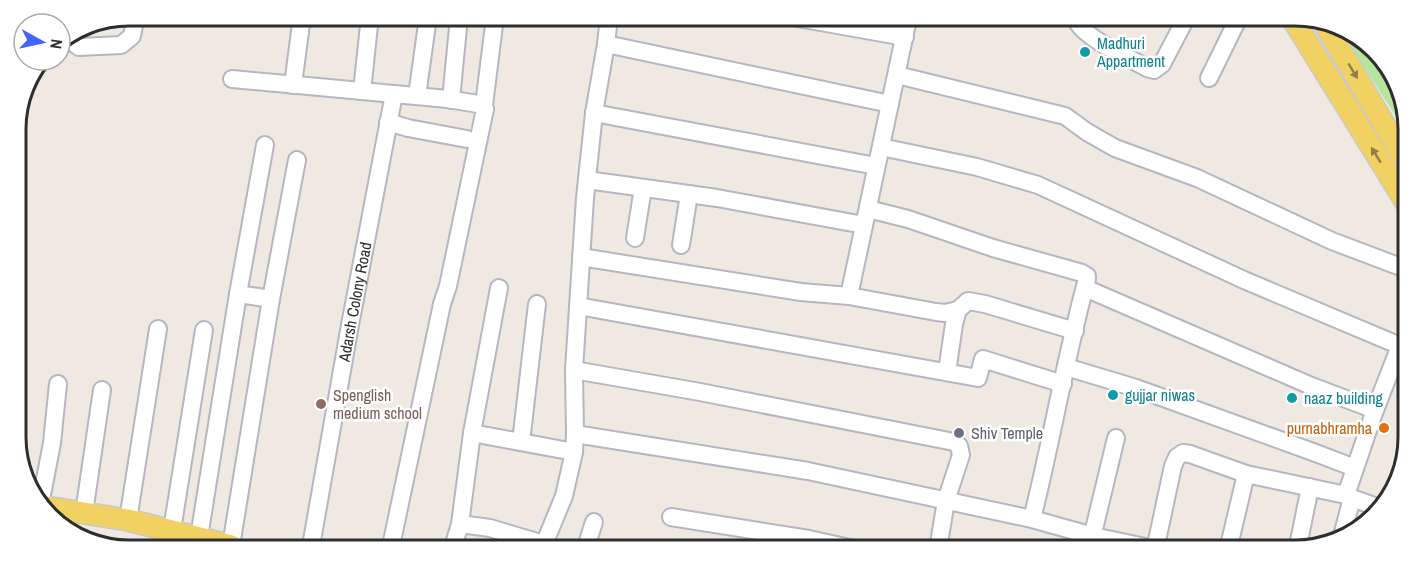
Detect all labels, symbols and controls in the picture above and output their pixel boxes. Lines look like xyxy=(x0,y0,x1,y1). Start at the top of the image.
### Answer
north arrow xyxy=(12,12,72,72)
place label: Madhuri Appartment xyxy=(1096,32,1165,72)
text: N xyxy=(45,38,68,50)
marker: Madhuri Appartment xyxy=(1078,45,1092,59)
one-way arrow xyxy=(1348,63,1358,80)
one-way arrow xyxy=(1370,147,1381,163)
street label: Adarsh Colony Road xyxy=(333,240,377,364)
place label: Spenglish medium school xyxy=(333,384,422,424)
place label: gujjar niwas xyxy=(1125,384,1195,406)
place label: naaz building xyxy=(1304,387,1383,409)
marker: gujjar niwas xyxy=(1106,388,1120,402)
marker: naaz building xyxy=(1285,391,1299,405)
marker: Spenglish medium school xyxy=(314,397,328,411)
place label: purnabhramha xyxy=(1287,417,1373,439)
marker: purnabhramha xyxy=(1377,421,1391,435)
place label: Shiv Temple xyxy=(971,422,1043,444)
marker: Shiv Temple xyxy=(952,426,966,440)

